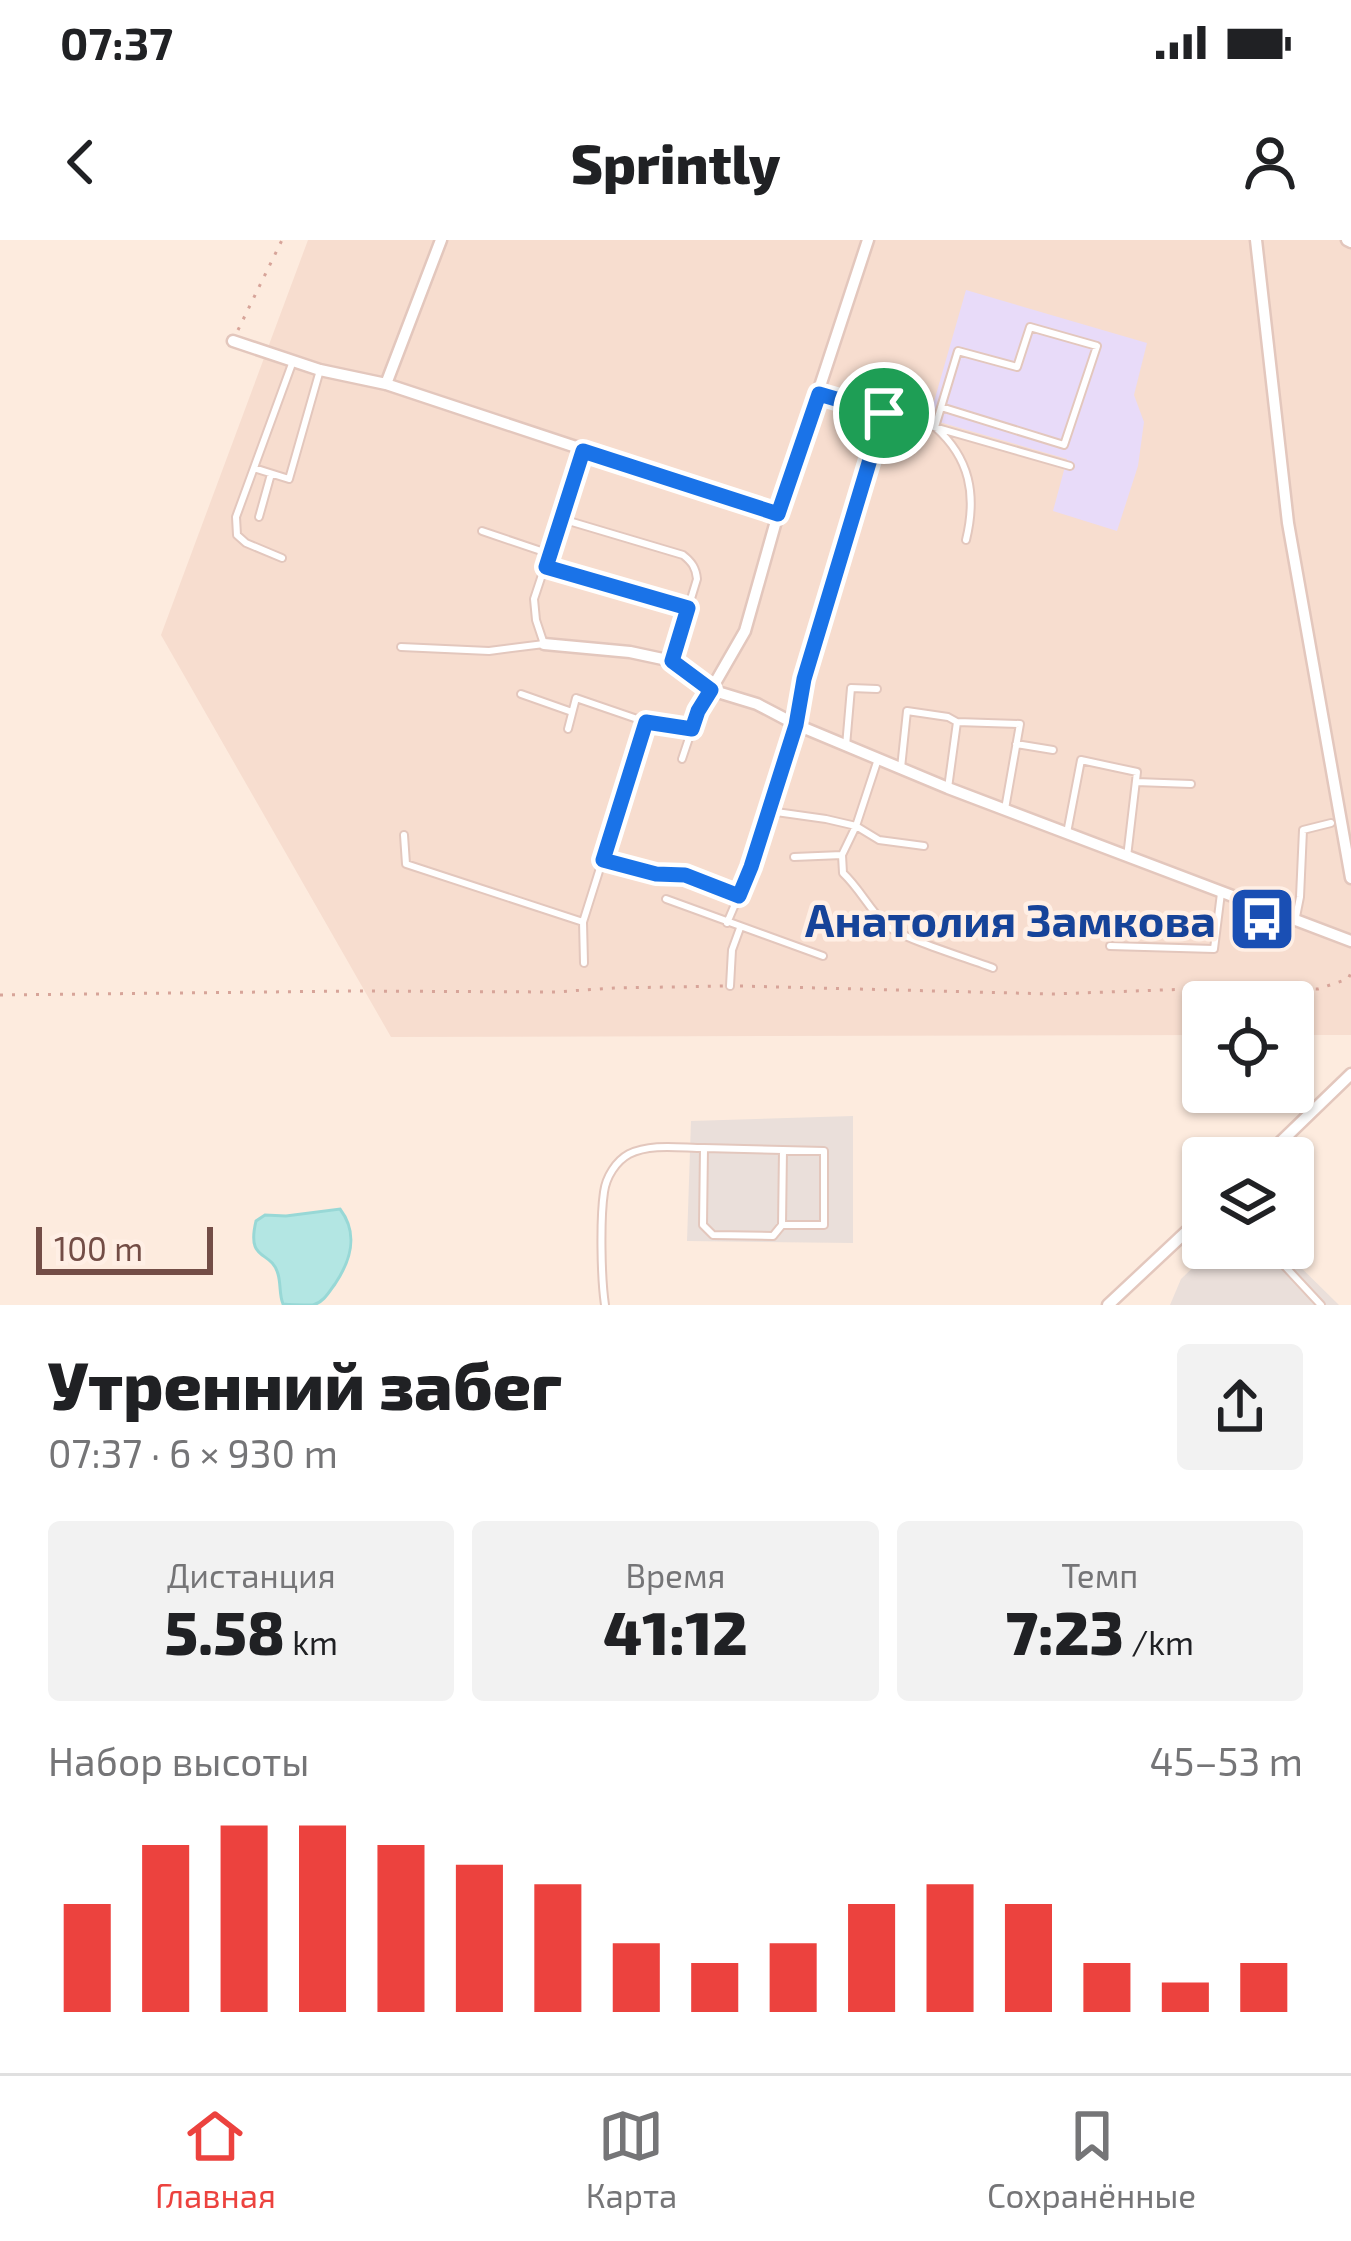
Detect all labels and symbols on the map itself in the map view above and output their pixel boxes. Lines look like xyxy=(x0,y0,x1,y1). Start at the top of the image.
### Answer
pin xyxy=(833,362,935,464)
bus stop icon: Анатолия Замкова xyxy=(1227,884,1297,954)
place label: Анатолия Замкова xyxy=(805,892,1216,946)
scale bar xyxy=(36,1221,213,1274)

